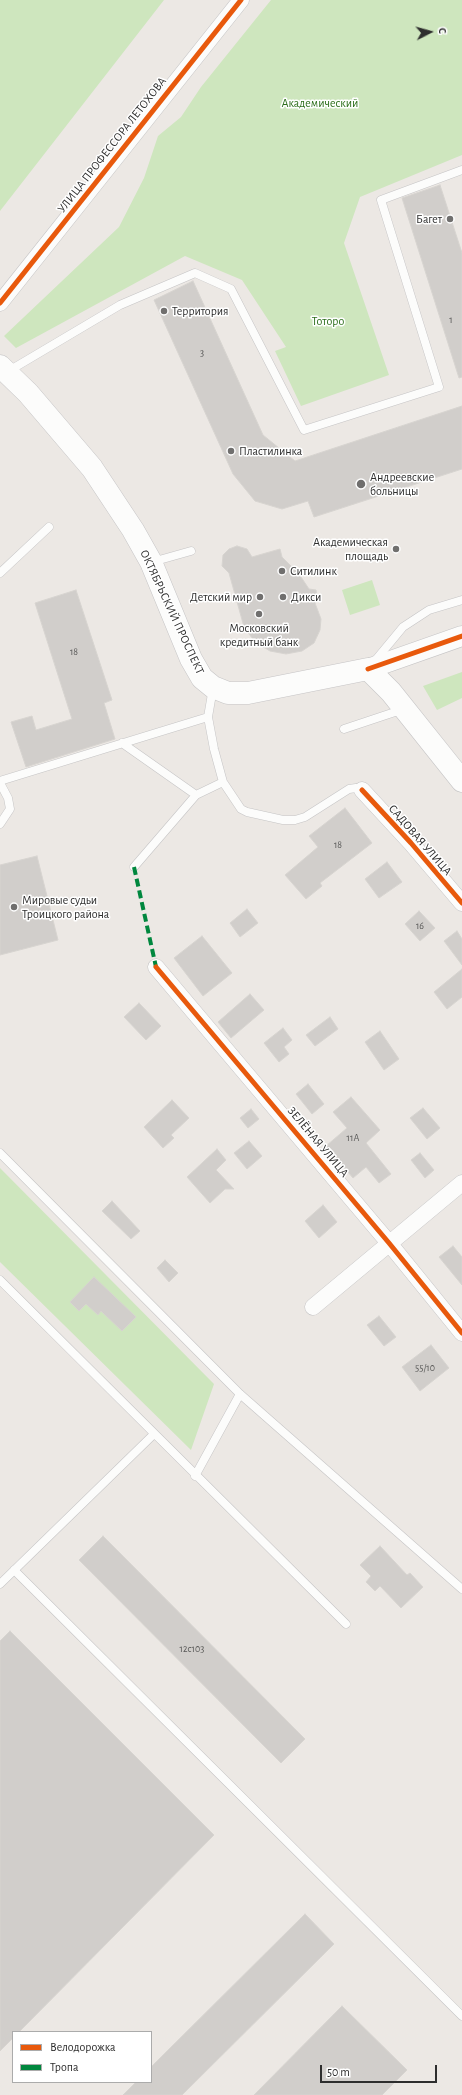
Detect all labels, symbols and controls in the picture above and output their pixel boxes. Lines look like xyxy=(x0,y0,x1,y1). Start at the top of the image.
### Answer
north arrow xyxy=(410,12,450,52)
text: С xyxy=(437,27,448,34)
street label: УЛИЦА ПРОФЕССОРА ЛЕТОХОВА xyxy=(54,74,170,216)
park label: Академический xyxy=(282,96,358,110)
place label: Багет xyxy=(416,212,442,226)
marker: Багет xyxy=(445,214,455,224)
place label: Территория xyxy=(172,304,228,318)
marker: Территория xyxy=(159,306,169,316)
park label: Тоторо xyxy=(312,314,344,328)
house number: 1 xyxy=(449,314,453,326)
house number: 3 xyxy=(200,347,204,359)
place label: Пластилинка xyxy=(239,444,302,458)
marker: Пластилинка xyxy=(226,446,236,456)
place label: Андреевские больницы xyxy=(370,470,434,498)
marker: Андреевские больницы xyxy=(355,478,367,490)
place label: Академическая площадь xyxy=(313,535,388,563)
marker: Академическая площадь xyxy=(391,544,401,554)
street label: ОКТЯБРЬСКИЙ ПРОСПЕКТ xyxy=(137,547,207,677)
place label: Ситилинк xyxy=(290,564,337,578)
marker: Ситилинк xyxy=(277,566,287,576)
place label: Детский мир xyxy=(190,590,252,604)
place label: Дикси xyxy=(291,590,321,604)
marker: Детский мир xyxy=(255,592,265,602)
marker: Дикси xyxy=(278,592,288,602)
marker: Московский кредитный банк xyxy=(254,609,264,619)
place label: Московский кредитный банк xyxy=(220,621,298,649)
house number: 18 xyxy=(70,646,78,658)
street label: САДОВАЯ УЛИЦА xyxy=(385,802,455,878)
house number: 18 xyxy=(334,839,342,851)
place label: Мировые судьи Троицкого района xyxy=(22,893,109,921)
marker: Мировые судьи Троицкого района xyxy=(9,902,19,912)
house number: 16 xyxy=(416,920,424,932)
street label: ЗЕЛЁНАЯ УЛИЦА xyxy=(284,1104,352,1180)
house number: 11А xyxy=(347,1132,359,1144)
house number: 55/10 xyxy=(415,1362,435,1374)
house number: 12с103 xyxy=(180,1643,204,1655)
legend xyxy=(12,2031,152,2083)
text: Велодорожка xyxy=(50,2041,116,2053)
scale bar xyxy=(322,2057,439,2083)
text: Тропа xyxy=(50,2061,78,2073)
text: 50 m xyxy=(327,2066,350,2078)

